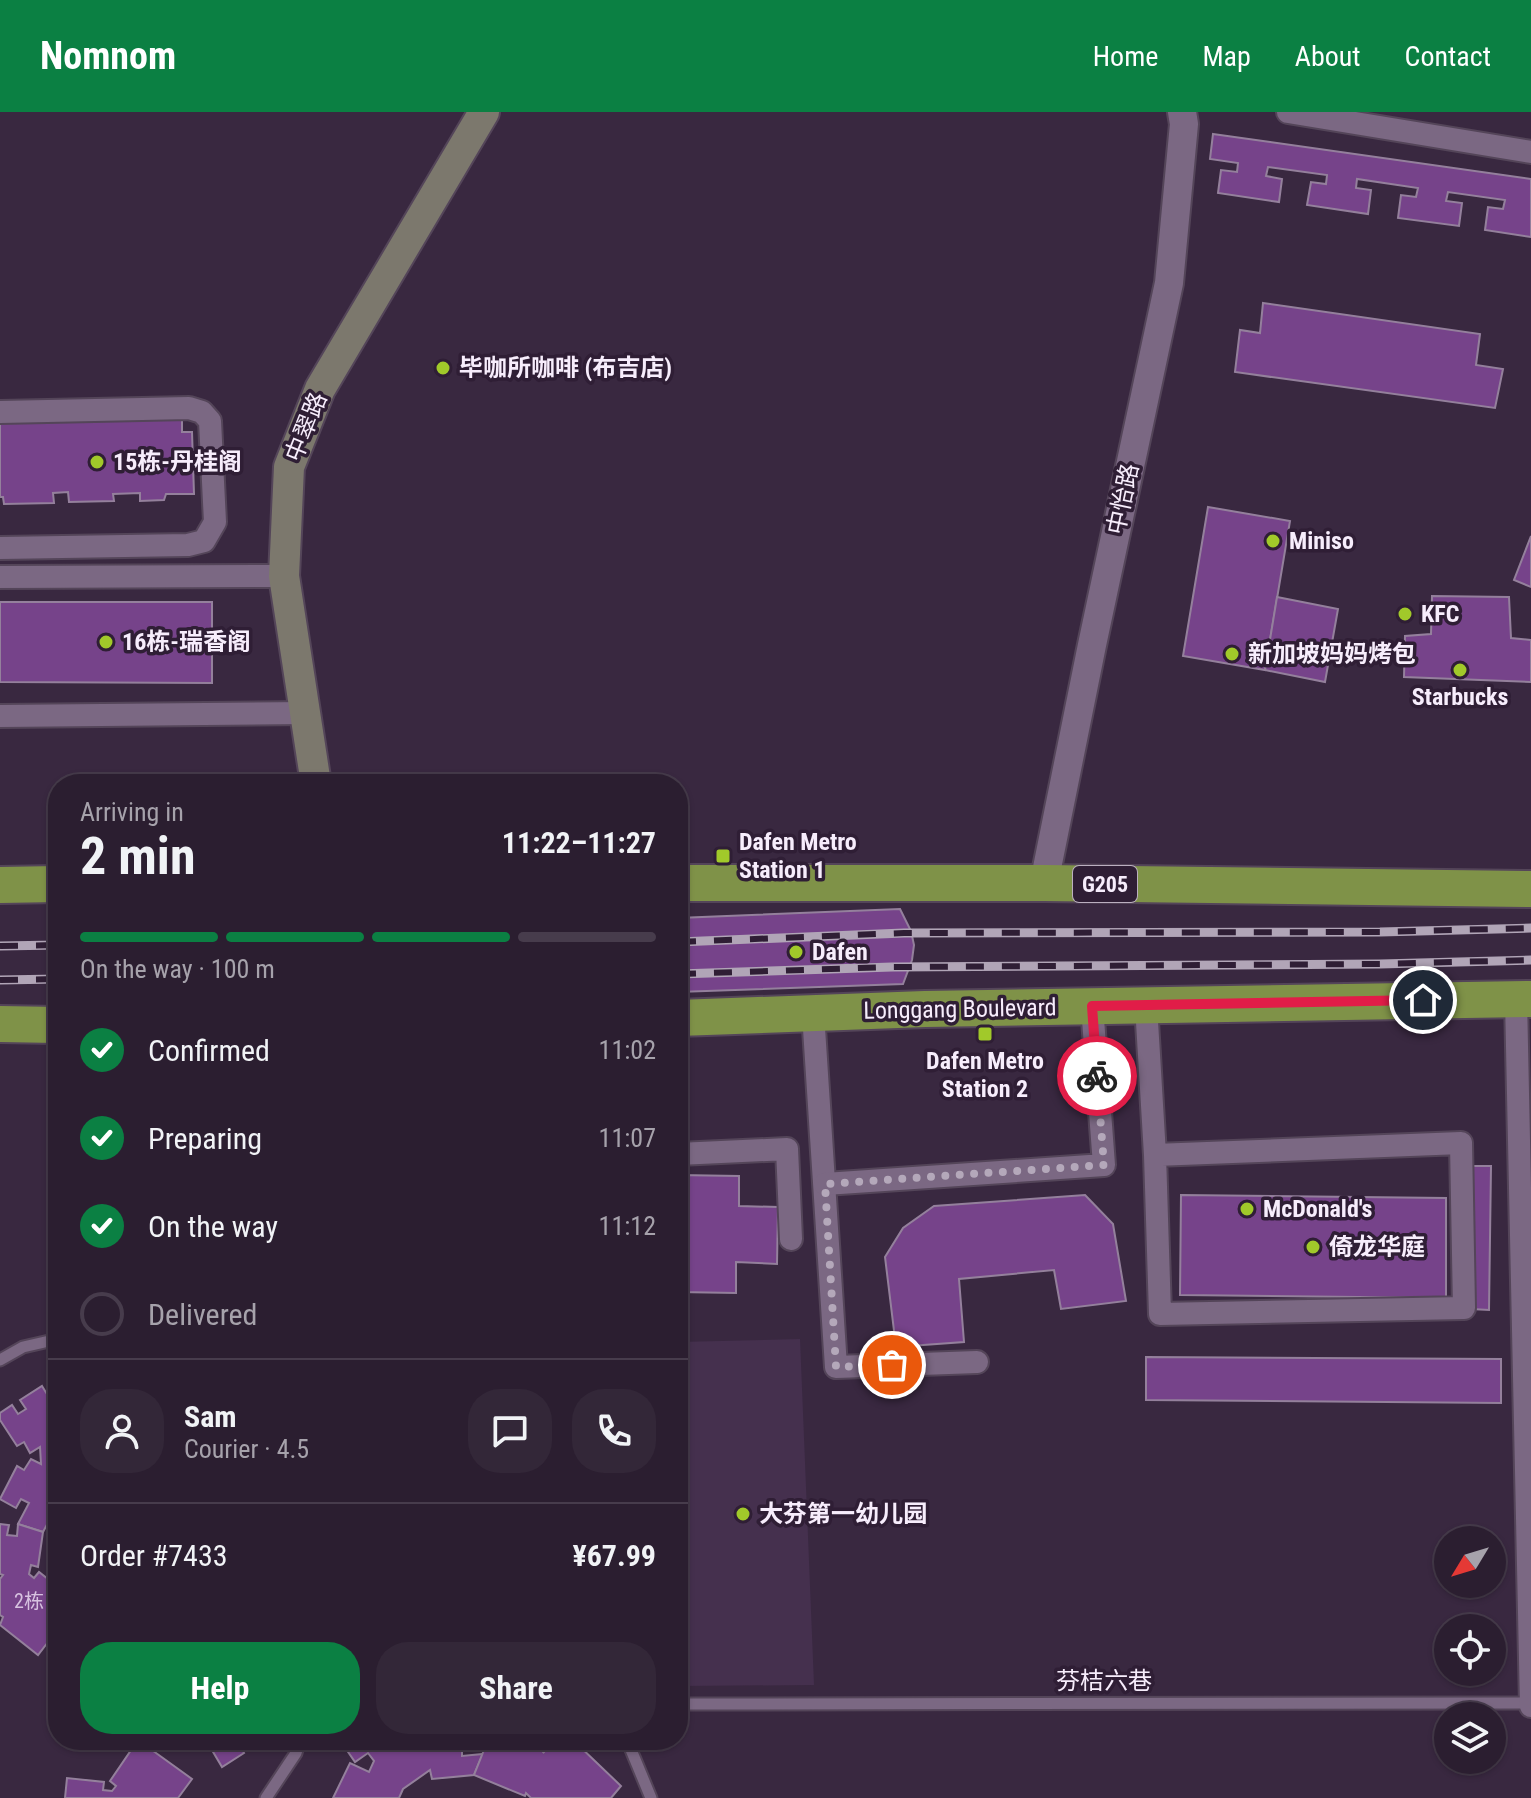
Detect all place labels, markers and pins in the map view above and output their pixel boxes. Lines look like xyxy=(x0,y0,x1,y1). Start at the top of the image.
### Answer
place label: 毕咖所咖啡 (布吉店) xyxy=(459,354,672,382)
marker: 毕咖所咖啡 (布吉店) xyxy=(434,359,452,377)
place label: 15栋-丹桂阁 xyxy=(113,448,242,476)
marker: 15栋-丹桂阁 xyxy=(88,453,106,471)
place label: Miniso xyxy=(1289,527,1354,555)
marker: Miniso xyxy=(1264,532,1282,550)
place label: KFC xyxy=(1421,600,1459,628)
marker: KFC xyxy=(1396,605,1414,623)
place label: 16栋-瑞香阁 xyxy=(122,628,251,656)
marker: 16栋-瑞香阁 xyxy=(97,633,115,651)
place label: 新加坡妈妈烤包 xyxy=(1248,640,1416,668)
marker: 新加坡妈妈烤包 xyxy=(1223,645,1241,663)
marker: Starbucks xyxy=(1451,661,1469,679)
place label: Starbucks xyxy=(1412,683,1508,711)
place label: Dafen Metro Station 1 xyxy=(739,828,857,884)
marker: Dafen Metro Station 1 xyxy=(714,847,732,865)
place label: Dafen xyxy=(812,938,868,966)
marker: Dafen xyxy=(787,943,805,961)
pin xyxy=(1389,966,1457,1034)
marker: Dafen Metro Station 2 xyxy=(976,1025,994,1043)
place label: Dafen Metro Station 2 xyxy=(926,1047,1044,1103)
place label: McDonald's xyxy=(1263,1195,1373,1223)
marker: McDonald's xyxy=(1238,1200,1256,1218)
place label: 倚龙华庭 xyxy=(1329,1233,1425,1261)
marker: 倚龙华庭 xyxy=(1304,1238,1322,1256)
pin xyxy=(858,1331,926,1399)
place label: 大芬第一幼儿园 xyxy=(759,1500,927,1528)
marker: 大芬第一幼儿园 xyxy=(734,1505,752,1523)

